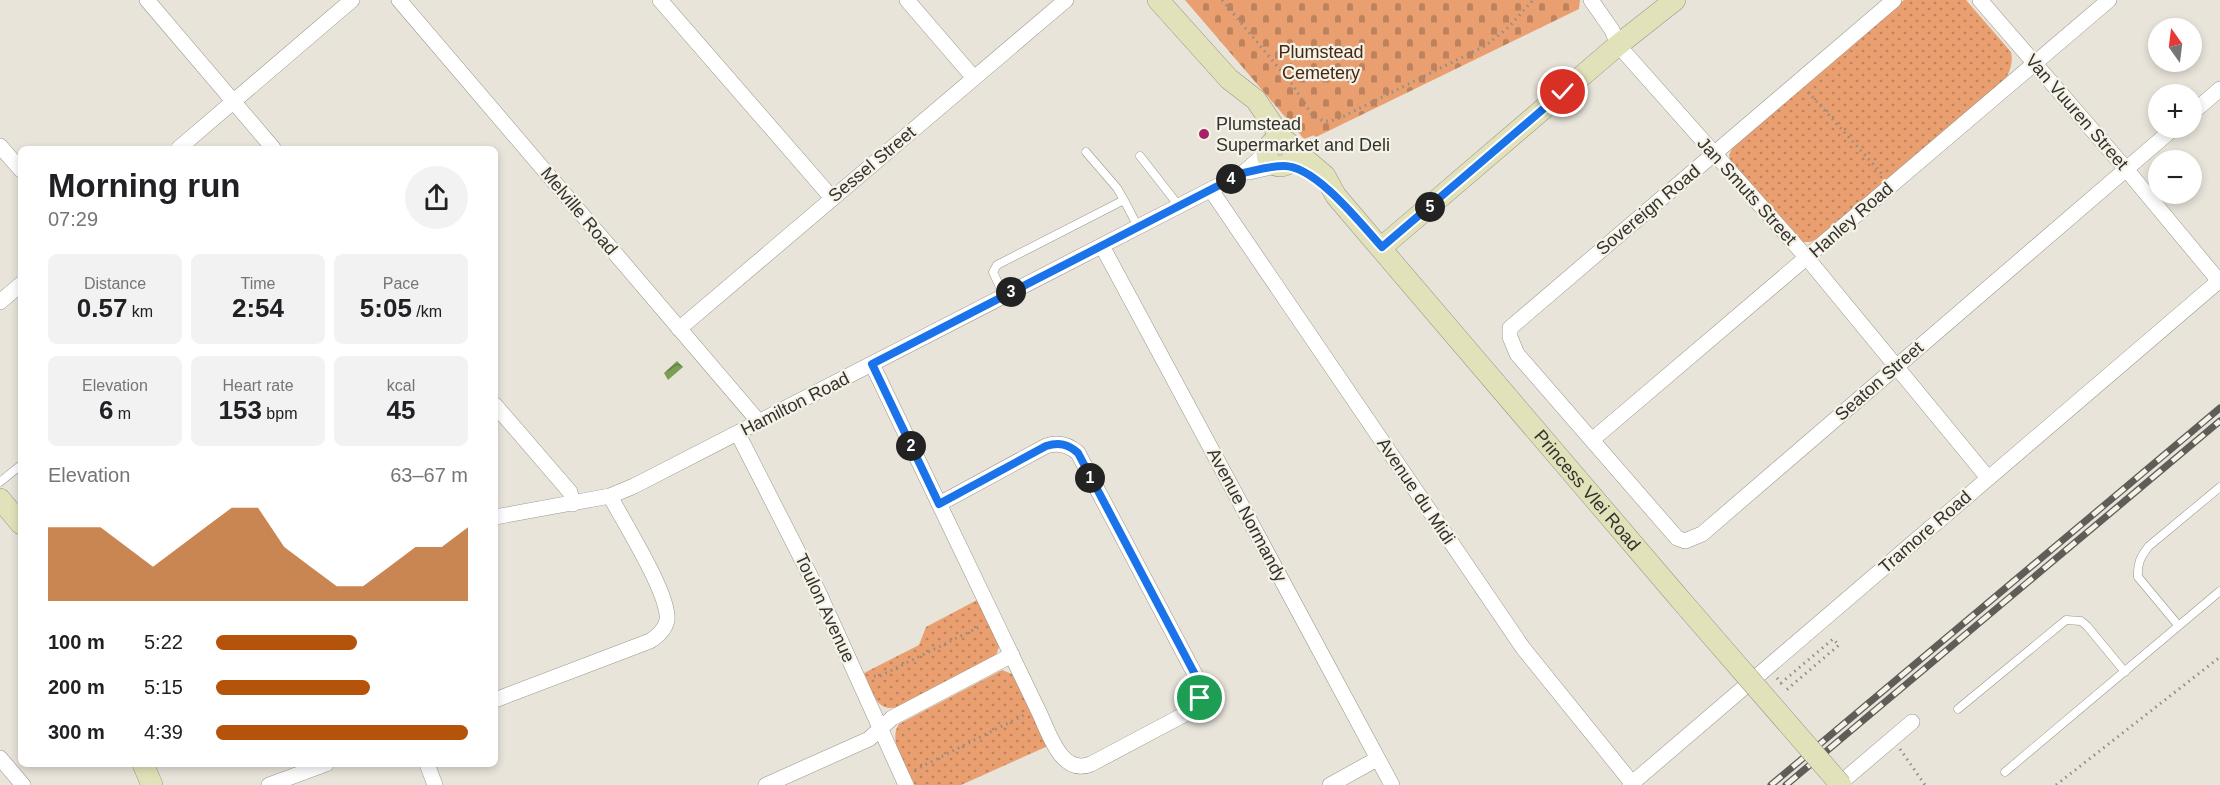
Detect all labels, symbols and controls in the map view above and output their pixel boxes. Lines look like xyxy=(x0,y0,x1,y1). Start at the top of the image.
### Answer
north arrow xyxy=(2148,18,2202,72)
map controls xyxy=(2148,18,2202,204)
park label: Plumstead Cemetery xyxy=(1278,42,1364,83)
street label: Van Vuuren Street xyxy=(2022,50,2132,174)
pin xyxy=(1537,66,1588,117)
icon: check xyxy=(1546,75,1579,108)
button: + xyxy=(2148,84,2202,138)
place label: Plumstead Supermarket and Deli xyxy=(1216,114,1390,155)
street label: Sessel Street xyxy=(825,122,919,206)
marker: Plumstead Supermarket and Deli xyxy=(1197,127,1211,141)
street label: Jan Smuts Street xyxy=(1693,133,1801,249)
button: − xyxy=(2148,150,2202,204)
street label: Sovereign Road xyxy=(1592,161,1704,259)
street label: Melville Road xyxy=(537,163,621,259)
pin: 4 xyxy=(1216,164,1246,194)
button: share xyxy=(405,166,468,229)
text: Morning run xyxy=(48,167,240,204)
text: 4 xyxy=(1227,170,1235,187)
street label: Hanley Road xyxy=(1805,178,1897,262)
pin: 5 xyxy=(1415,192,1445,222)
text: 5 xyxy=(1426,198,1434,215)
text: 07:29 xyxy=(48,208,98,230)
text: Distance xyxy=(84,275,146,292)
text: Time xyxy=(241,275,275,292)
text: Pace xyxy=(383,275,419,292)
pin: 3 xyxy=(996,277,1026,307)
text: 3 xyxy=(1007,283,1015,300)
text: 0.57 xyxy=(77,293,127,323)
text: 2:54 xyxy=(232,293,284,323)
text: 5:05 xyxy=(360,293,412,323)
text: km xyxy=(127,303,153,320)
text: /km xyxy=(412,303,442,320)
street label: Seaton Street xyxy=(1831,337,1927,425)
street label: Hamilton Road xyxy=(737,368,853,440)
text: Elevation xyxy=(82,377,148,394)
text: Heart rate xyxy=(222,377,294,394)
text: kcal xyxy=(387,377,415,394)
text: 6 xyxy=(99,395,113,425)
text: 153 xyxy=(219,395,262,425)
text: 45 xyxy=(387,395,415,425)
text: m xyxy=(113,405,131,422)
text: bpm xyxy=(262,405,297,422)
street label: Princess Vlei Road xyxy=(1530,426,1644,555)
pin: 2 xyxy=(896,431,926,461)
street label: Avenue du Midi xyxy=(1373,434,1459,548)
text: 2 xyxy=(907,437,915,454)
street label: Avenue Normandy xyxy=(1203,445,1291,585)
pin: 1 xyxy=(1075,463,1105,493)
text: Elevation xyxy=(48,464,130,486)
text: 63–67 m xyxy=(390,464,468,486)
text: 1 xyxy=(1086,469,1094,486)
street label: Tramore Road xyxy=(1875,487,1975,577)
street label: Toulon Avenue xyxy=(791,550,859,666)
text: 100 m xyxy=(48,631,105,653)
text: 5:22 xyxy=(144,631,183,653)
pin xyxy=(1174,672,1225,723)
text: 200 m xyxy=(48,676,105,698)
text: 5:15 xyxy=(144,676,183,698)
icon: arrive xyxy=(1183,681,1216,714)
text: 300 m xyxy=(48,721,105,743)
text: 4:39 xyxy=(144,721,183,743)

